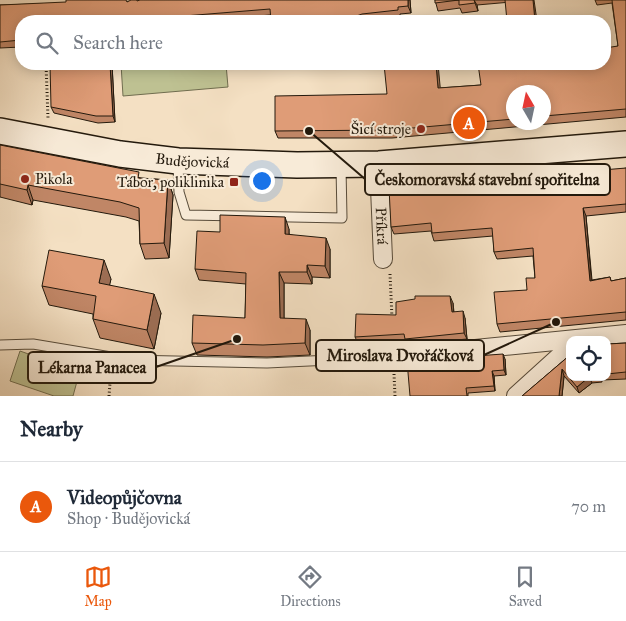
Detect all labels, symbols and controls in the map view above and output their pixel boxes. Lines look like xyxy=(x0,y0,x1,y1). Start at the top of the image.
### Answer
search box xyxy=(15,15,611,70)
icon: search xyxy=(33,29,61,57)
text: Search here xyxy=(73,31,163,54)
north arrow xyxy=(506,85,551,130)
pin: A xyxy=(453,104,485,142)
place label: Šicí stroje xyxy=(351,119,411,138)
marker: Šicí stroje xyxy=(415,123,427,135)
street label: Budějovická xyxy=(155,149,230,172)
callout: Českomoravská stavební spořitelna xyxy=(365,164,610,195)
your location xyxy=(249,168,275,194)
text: Českomoravská stavební spořitelna xyxy=(375,169,601,190)
place label: Pikola xyxy=(35,170,73,188)
marker: Pikola xyxy=(19,173,31,185)
place label: Tábor, poliklinika xyxy=(117,173,225,191)
marker: Tábor, poliklinika xyxy=(228,176,240,188)
street label: Příkrá xyxy=(372,207,391,246)
map controls xyxy=(566,336,611,381)
button: locate xyxy=(566,336,611,381)
callout: Miroslava Dvořáčková xyxy=(316,340,484,371)
text: Miroslava Dvořáčková xyxy=(326,346,475,365)
callout: Lékarna Panacea xyxy=(28,352,156,383)
text: Lékarna Panacea xyxy=(38,358,148,377)
text: Nearby xyxy=(20,416,83,442)
text: Videopůjčovna xyxy=(67,486,182,509)
text: A xyxy=(31,497,41,516)
text: 70 m xyxy=(571,497,606,516)
text: Shop · Budějovická xyxy=(67,509,190,528)
tab: Map xyxy=(84,563,112,610)
tab: Directions xyxy=(280,563,341,610)
tab: Saved xyxy=(509,563,542,610)

